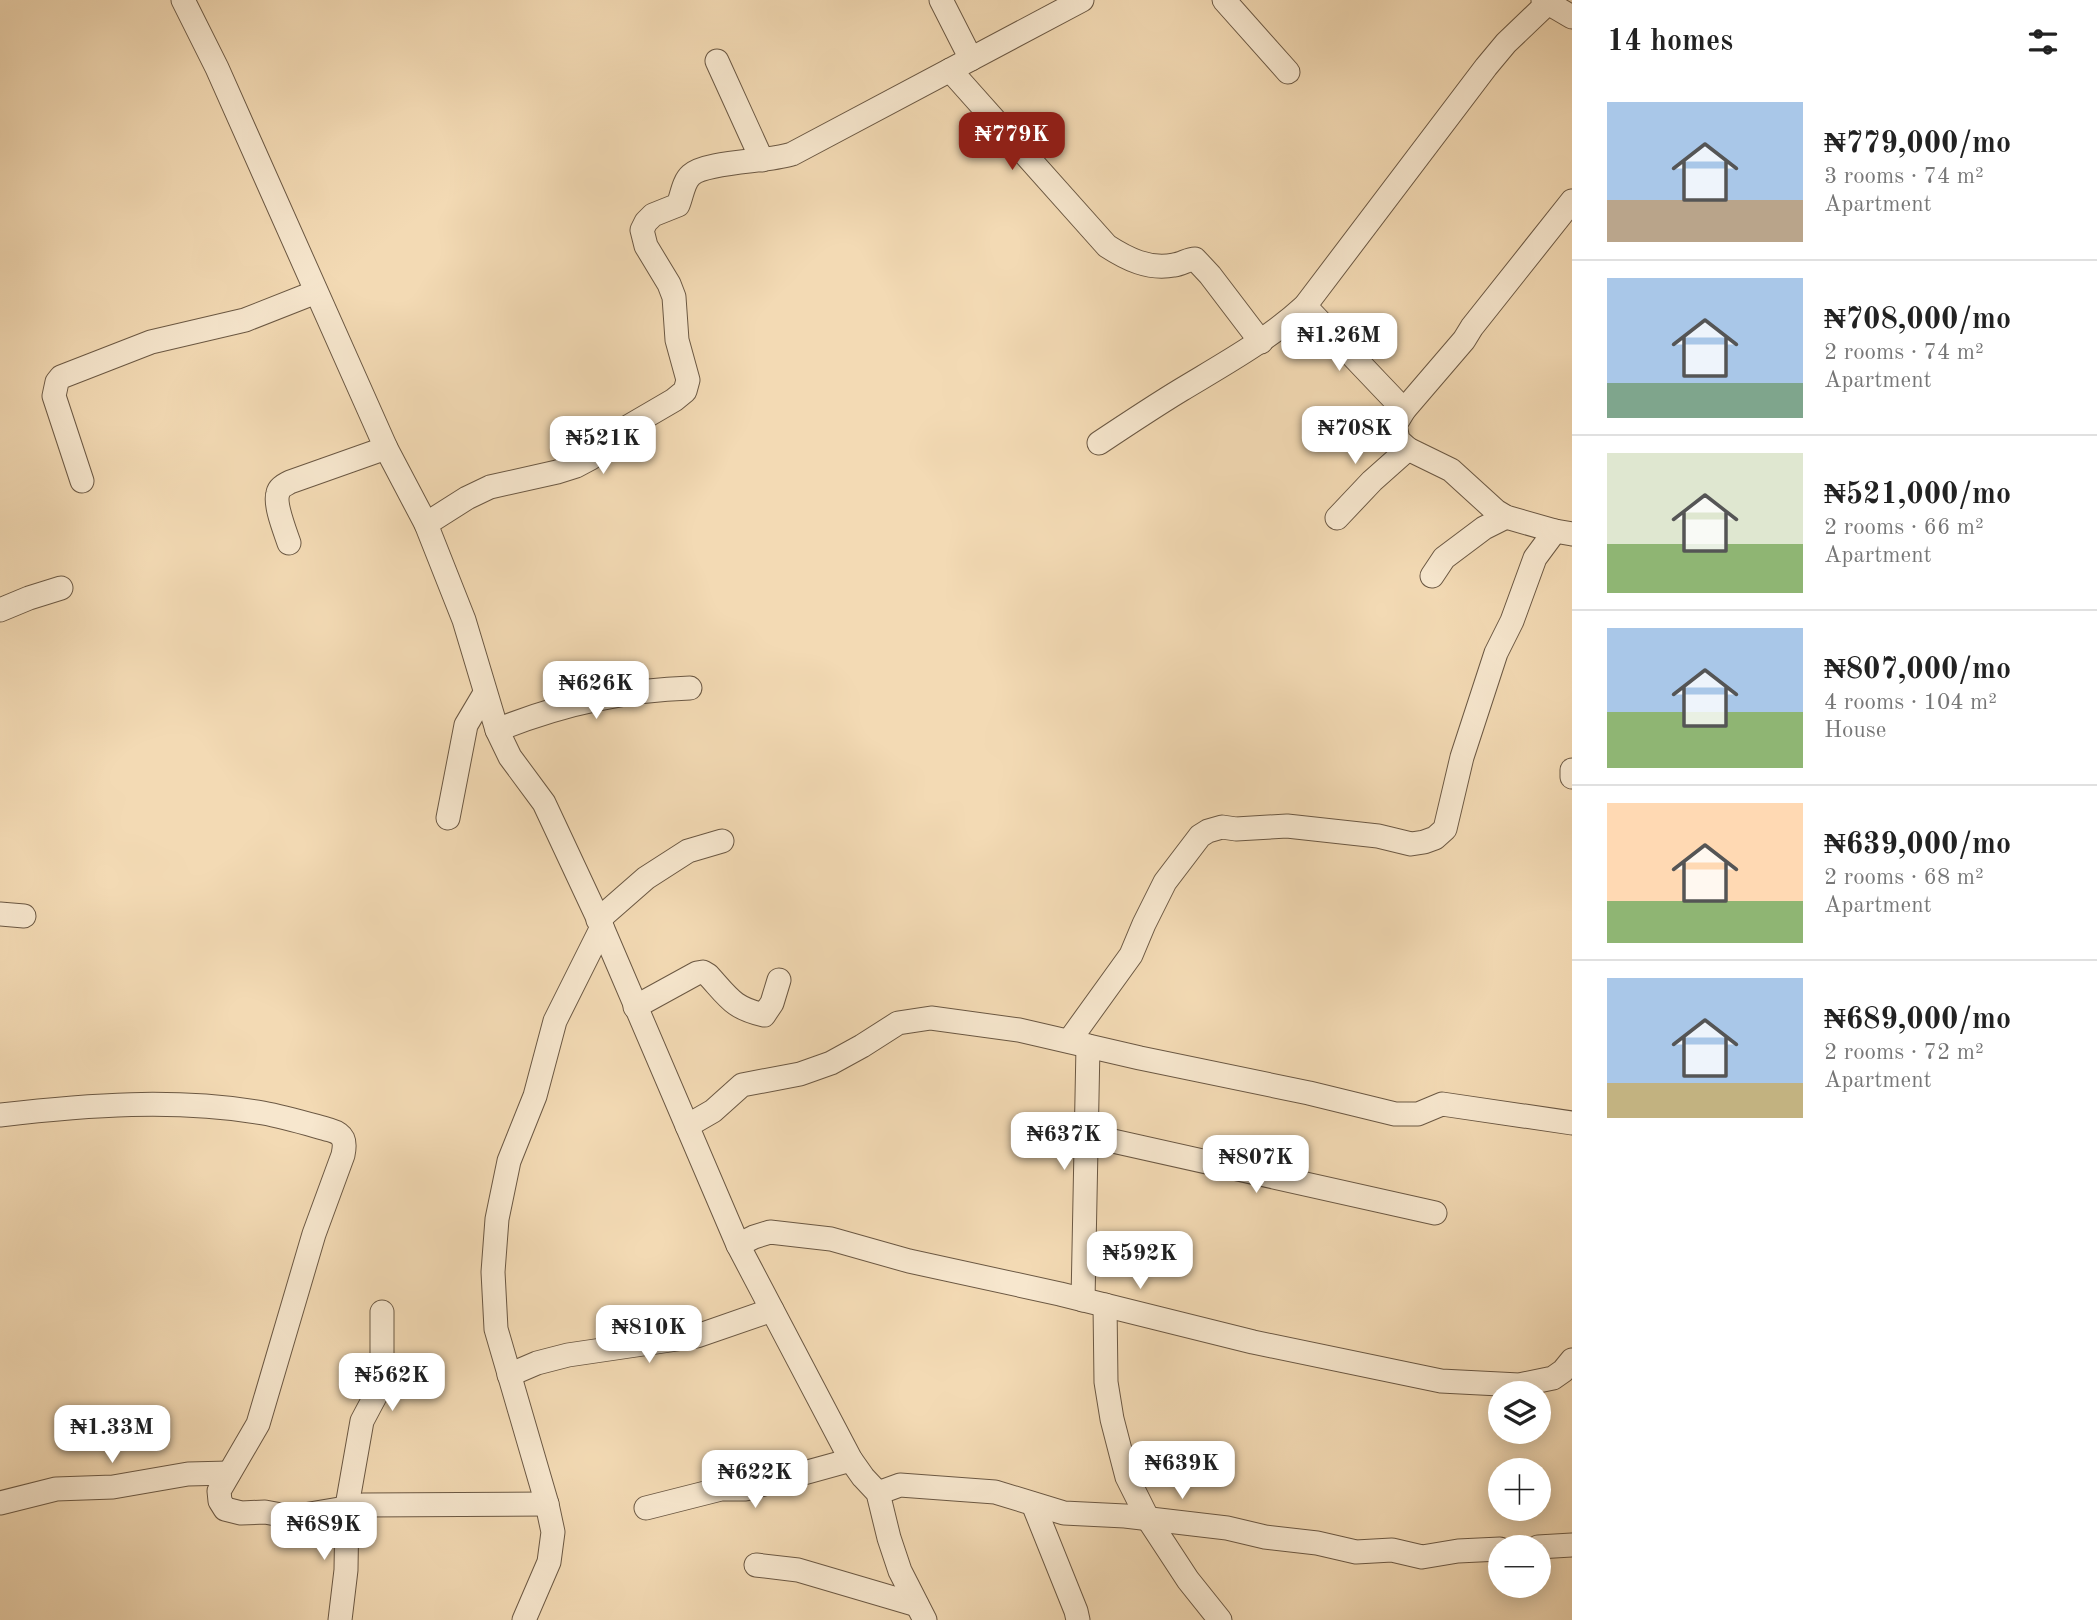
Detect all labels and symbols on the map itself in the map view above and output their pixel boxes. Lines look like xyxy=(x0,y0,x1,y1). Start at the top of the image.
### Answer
pin: ₦779K xyxy=(963,113,1061,172)
pin: ₦1.26M xyxy=(1282,314,1396,373)
pin: ₦708K xyxy=(1306,406,1404,466)
pin: ₦521K xyxy=(554,416,652,476)
pin: ₦626K xyxy=(547,662,645,721)
pin: ₦637K xyxy=(1015,1112,1113,1172)
pin: ₦807K xyxy=(1207,1136,1305,1195)
pin: ₦592K xyxy=(1091,1232,1189,1291)
pin: ₦810K xyxy=(600,1306,698,1365)
pin: ₦562K xyxy=(343,1354,441,1413)
pin: ₦1.33M xyxy=(55,1406,169,1465)
pin: ₦639K xyxy=(1133,1442,1231,1501)
pin: ₦622K xyxy=(706,1450,804,1510)
pin: ₦689K xyxy=(275,1502,373,1562)

